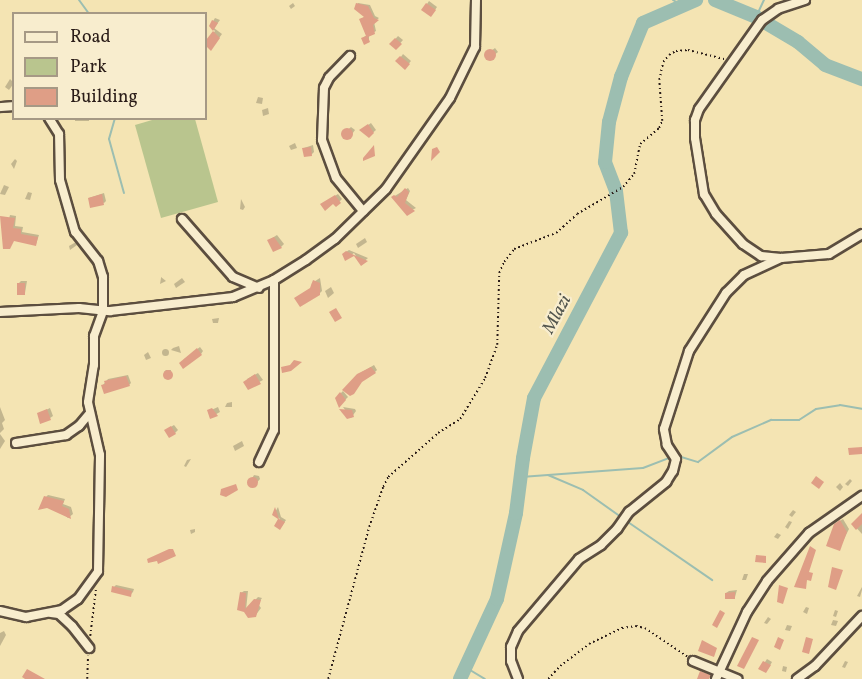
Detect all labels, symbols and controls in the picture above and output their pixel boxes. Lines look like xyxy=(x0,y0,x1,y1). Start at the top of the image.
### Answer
legend xyxy=(12,12,207,120)
text: Road xyxy=(70,25,111,50)
text: Park xyxy=(70,55,107,80)
text: Building xyxy=(70,85,138,110)
water label: Mlazi xyxy=(539,292,577,338)

